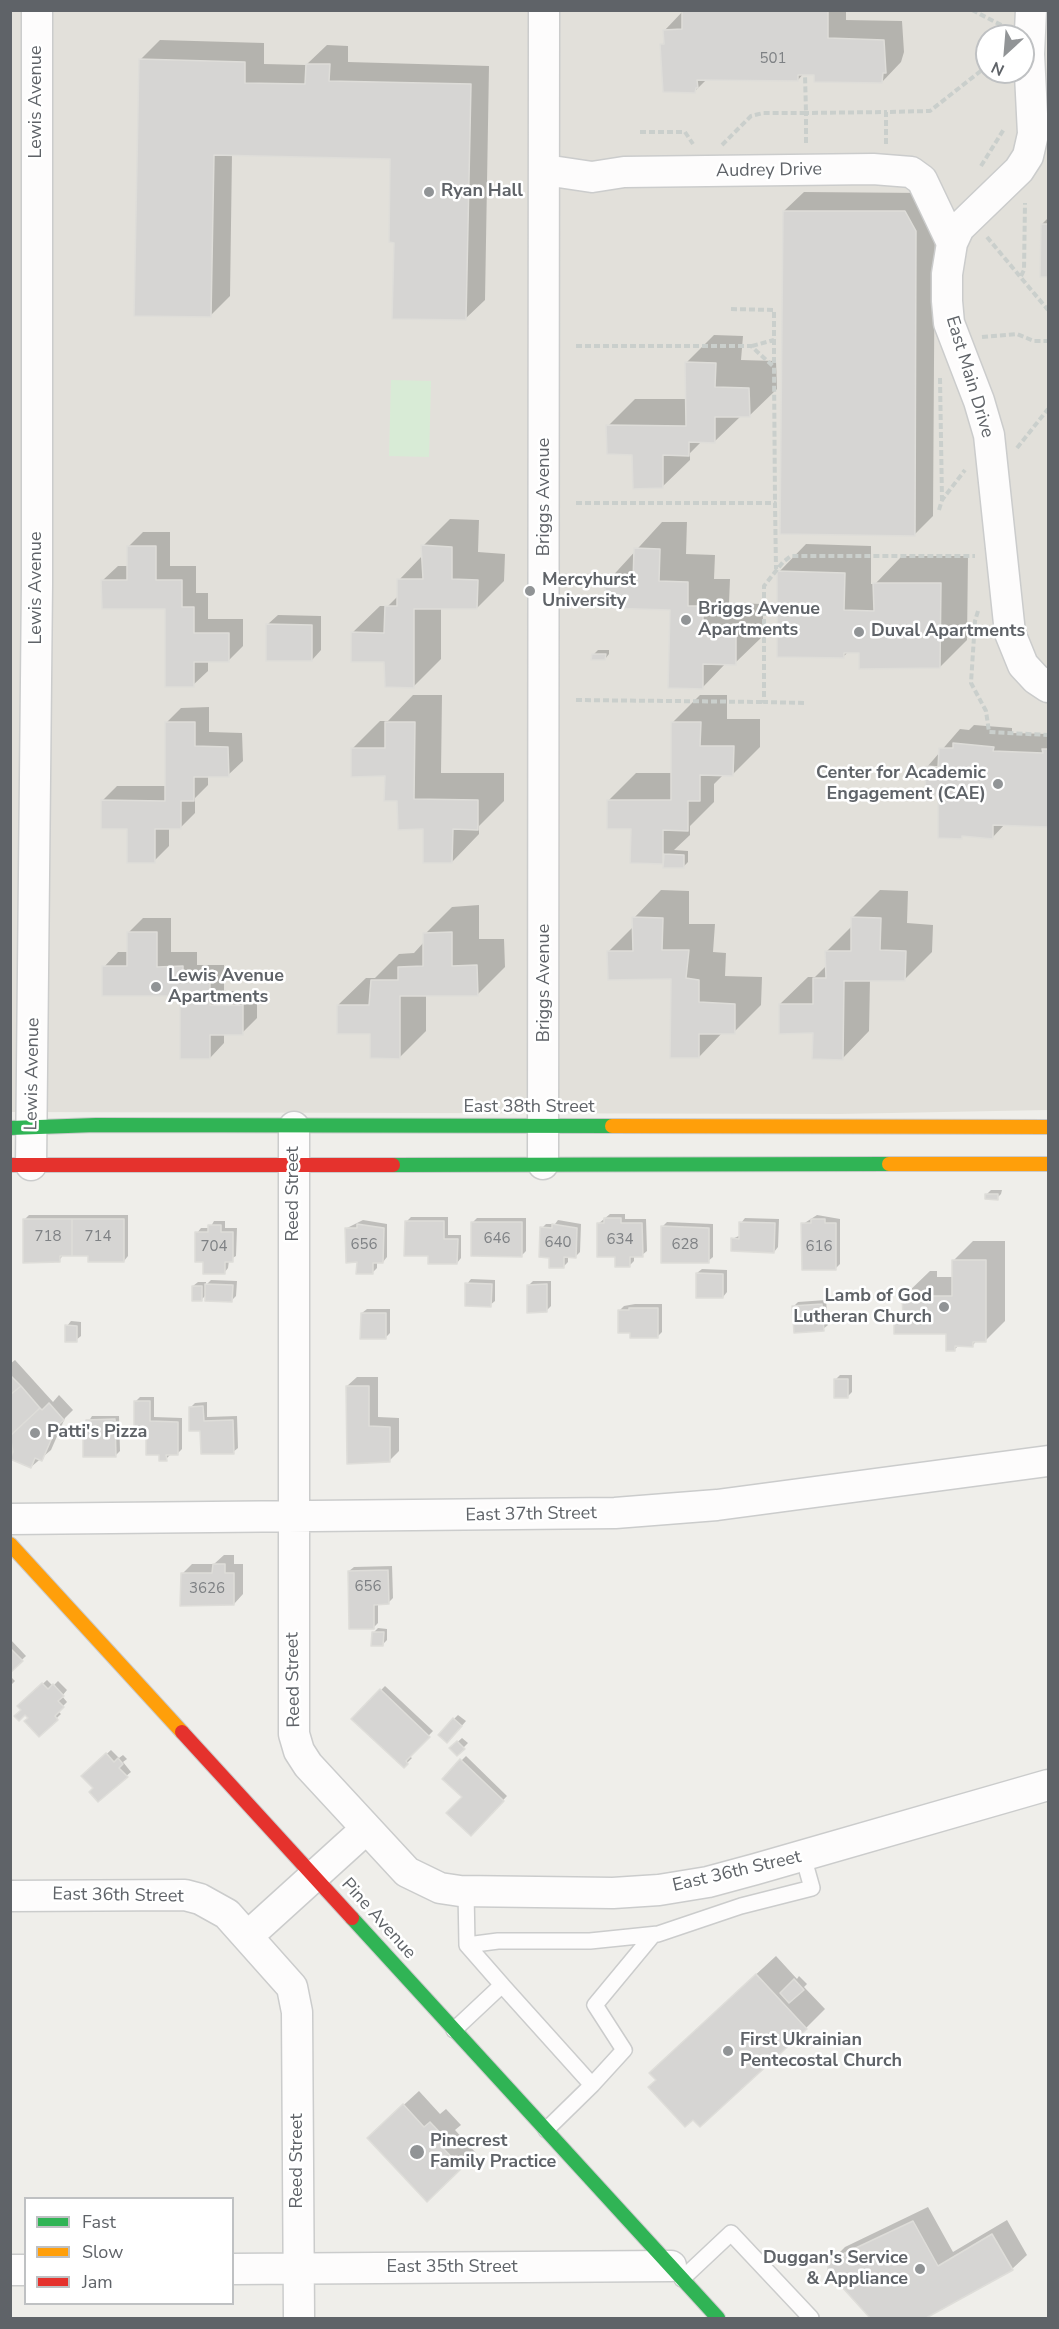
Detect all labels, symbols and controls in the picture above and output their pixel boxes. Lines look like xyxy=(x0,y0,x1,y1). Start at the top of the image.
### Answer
north arrow xyxy=(975,24,1035,84)
street label: Lewis Avenue xyxy=(26,45,48,159)
house number: 501 xyxy=(760,50,786,68)
text: N xyxy=(988,56,1008,81)
street label: Audrey Drive xyxy=(716,159,822,183)
place label: Ryan Hall xyxy=(441,181,523,203)
marker: Ryan Hall xyxy=(422,185,436,199)
street label: East Main Drive xyxy=(940,314,998,440)
street label: Briggs Avenue xyxy=(534,438,556,556)
street label: Lewis Avenue xyxy=(26,531,48,645)
place label: Mercyhurst University xyxy=(542,570,636,612)
marker: Mercyhurst University xyxy=(523,584,537,598)
place label: Briggs Avenue Apartments xyxy=(698,599,820,642)
marker: Briggs Avenue Apartments xyxy=(679,613,693,627)
place label: Duval Apartments xyxy=(871,621,1025,643)
marker: Duval Apartments xyxy=(852,625,866,639)
place label: Center for Academic Engagement (CAE) xyxy=(816,763,986,806)
marker: Center for Academic Engagement (CAE) xyxy=(991,777,1005,791)
street label: Briggs Avenue xyxy=(534,924,556,1042)
place label: Lewis Avenue Apartments xyxy=(168,966,284,1008)
marker: Lewis Avenue Apartments xyxy=(149,980,163,994)
street label: Lewis Avenue xyxy=(21,1017,45,1131)
street label: East 38th Street xyxy=(463,1097,595,1119)
street label: Reed Street xyxy=(283,1146,305,1242)
house number: 718 xyxy=(35,1228,61,1246)
house number: 714 xyxy=(85,1228,111,1246)
house number: 646 xyxy=(484,1230,510,1248)
house number: 634 xyxy=(607,1231,633,1249)
house number: 640 xyxy=(545,1234,571,1252)
house number: 656 xyxy=(351,1236,377,1254)
house number: 628 xyxy=(672,1236,698,1254)
house number: 704 xyxy=(201,1238,227,1256)
house number: 616 xyxy=(806,1238,832,1256)
place label: Lamb of God Lutheran Church xyxy=(793,1286,932,1328)
marker: Lamb of God Lutheran Church xyxy=(937,1300,951,1314)
place label: Patti's Pizza xyxy=(47,1422,147,1444)
marker: Patti's Pizza xyxy=(28,1426,42,1440)
street label: East 37th Street xyxy=(465,1503,597,1527)
house number: 656 xyxy=(355,1578,381,1596)
house number: 3626 xyxy=(189,1580,225,1598)
street label: Reed Street xyxy=(282,1632,306,1728)
street label: East 36th Street xyxy=(671,1847,803,1897)
street label: Pine Avenue xyxy=(336,1874,420,1964)
street label: East 36th Street xyxy=(52,1884,184,1908)
place label: First Ukrainian Pentecostal Church xyxy=(740,2030,902,2072)
marker: First Ukrainian Pentecostal Church xyxy=(721,2044,735,2058)
street label: Reed Street xyxy=(287,2113,309,2209)
place label: Pinecrest Family Practice xyxy=(430,2131,556,2174)
marker: Pinecrest Family Practice xyxy=(408,2143,426,2161)
legend xyxy=(24,2197,234,2305)
text: Fast xyxy=(82,2210,116,2234)
text: Slow xyxy=(82,2240,123,2264)
place label: Duggan's Service & Appliance xyxy=(763,2248,908,2290)
street label: East 35th Street xyxy=(386,2257,518,2279)
marker: Duggan's Service & Appliance xyxy=(913,2262,927,2276)
text: Jam xyxy=(82,2270,113,2294)

